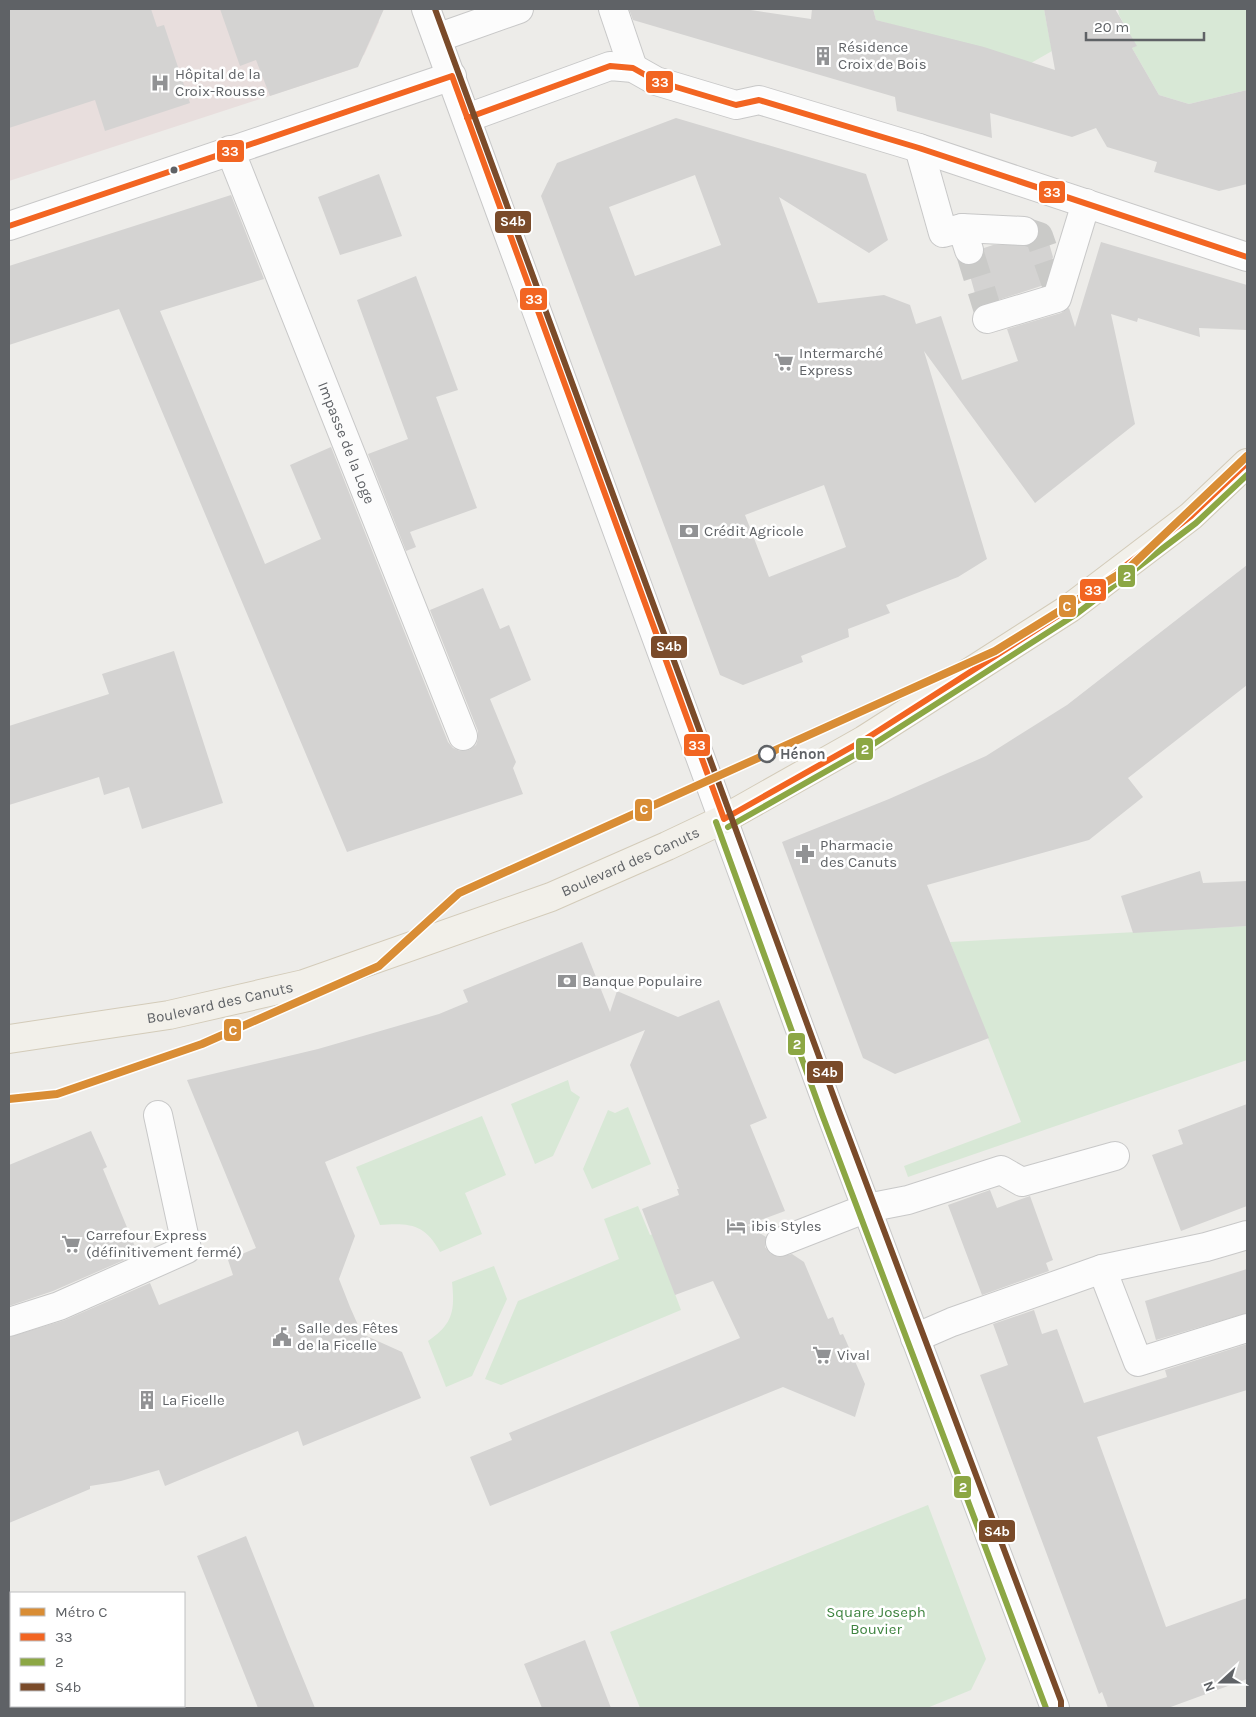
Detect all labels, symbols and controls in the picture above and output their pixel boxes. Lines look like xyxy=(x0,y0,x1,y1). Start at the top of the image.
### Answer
scale bar xyxy=(1086,10,1204,42)
text: 20 m xyxy=(1094,18,1129,36)
place label: Résidence Croix de Bois xyxy=(838,38,927,73)
building icon: Résidence Croix de Bois xyxy=(812,45,834,67)
place label: Hôpital de la Croix-Rousse xyxy=(175,65,265,100)
line badge: 33 xyxy=(645,70,674,94)
hospital icon: Hôpital de la Croix-Rousse xyxy=(149,72,171,94)
text: 33 xyxy=(651,74,669,91)
line badge: 33 xyxy=(216,139,245,163)
text: 33 xyxy=(221,143,239,160)
unlabelled marker xyxy=(169,165,179,175)
line badge: 33 xyxy=(1038,180,1066,204)
text: 33 xyxy=(1043,184,1061,201)
line badge: S4b xyxy=(494,210,532,234)
text: S4b xyxy=(500,213,526,230)
line badge: 33 xyxy=(519,287,548,311)
text: 33 xyxy=(525,291,543,308)
place label: Intermarché Express xyxy=(799,344,883,379)
supermarket icon: Intermarché Express xyxy=(773,351,795,373)
street label: Impasse de la Loge xyxy=(314,379,379,506)
bank icon: Crédit Agricole xyxy=(678,520,700,542)
place label: Crédit Agricole xyxy=(704,522,804,540)
line badge: 2 xyxy=(1117,564,1136,588)
text: 2 xyxy=(1123,568,1131,585)
line badge: 33 xyxy=(1079,578,1107,602)
text: 33 xyxy=(1084,582,1102,599)
line badge: C xyxy=(1058,594,1077,618)
text: C xyxy=(1063,598,1072,615)
line badge: S4b xyxy=(650,635,688,659)
text: S4b xyxy=(656,638,682,655)
line badge: 33 xyxy=(683,733,711,757)
text: 33 xyxy=(688,737,706,754)
line badge: 2 xyxy=(855,737,874,761)
text: 2 xyxy=(861,741,869,758)
marker: Hénon xyxy=(758,745,776,763)
place label: Hénon xyxy=(780,745,826,763)
line badge: C xyxy=(634,798,653,822)
text: C xyxy=(640,801,649,818)
street label: Boulevard des Canuts xyxy=(558,823,702,900)
place label: Pharmacie des Canuts xyxy=(820,836,897,871)
pharmacy icon: Pharmacie des Canuts xyxy=(794,843,816,865)
bank icon: Banque Populaire xyxy=(556,970,578,992)
place label: Banque Populaire xyxy=(582,972,702,990)
street label: Boulevard des Canuts xyxy=(145,978,295,1027)
line badge: C xyxy=(223,1018,242,1042)
text: C xyxy=(229,1022,238,1039)
line badge: 2 xyxy=(787,1032,806,1056)
text: 2 xyxy=(793,1036,801,1053)
line badge: S4b xyxy=(806,1060,844,1084)
text: S4b xyxy=(812,1064,838,1081)
hotel icon: ibis Styles xyxy=(725,1215,747,1237)
place label: ibis Styles xyxy=(751,1217,822,1235)
place label: Carrefour Express (définitivement fermé) xyxy=(86,1226,242,1261)
supermarket icon: Carrefour Express (définitivement fermé) xyxy=(60,1233,82,1255)
place label: Salle des Fêtes de la Ficelle xyxy=(297,1319,398,1354)
public building icon: Salle des Fêtes de la Ficelle xyxy=(271,1326,293,1348)
supermarket icon: Vival xyxy=(811,1344,833,1366)
place label: Vival xyxy=(837,1346,870,1364)
building icon: La Ficelle xyxy=(136,1389,158,1411)
place label: La Ficelle xyxy=(162,1391,225,1409)
line badge: 2 xyxy=(953,1475,972,1499)
text: 2 xyxy=(959,1479,967,1496)
line badge: S4b xyxy=(978,1519,1016,1543)
text: S4b xyxy=(984,1523,1010,1540)
legend xyxy=(10,1592,185,1707)
text: Métro C xyxy=(55,1603,107,1621)
park label: Square Joseph Bouvier xyxy=(826,1603,926,1638)
text: 33 xyxy=(55,1628,73,1646)
text: 2 xyxy=(55,1653,64,1671)
north arrow xyxy=(1196,1657,1246,1707)
text: S4b xyxy=(55,1678,81,1696)
text: N xyxy=(1200,1679,1219,1694)

